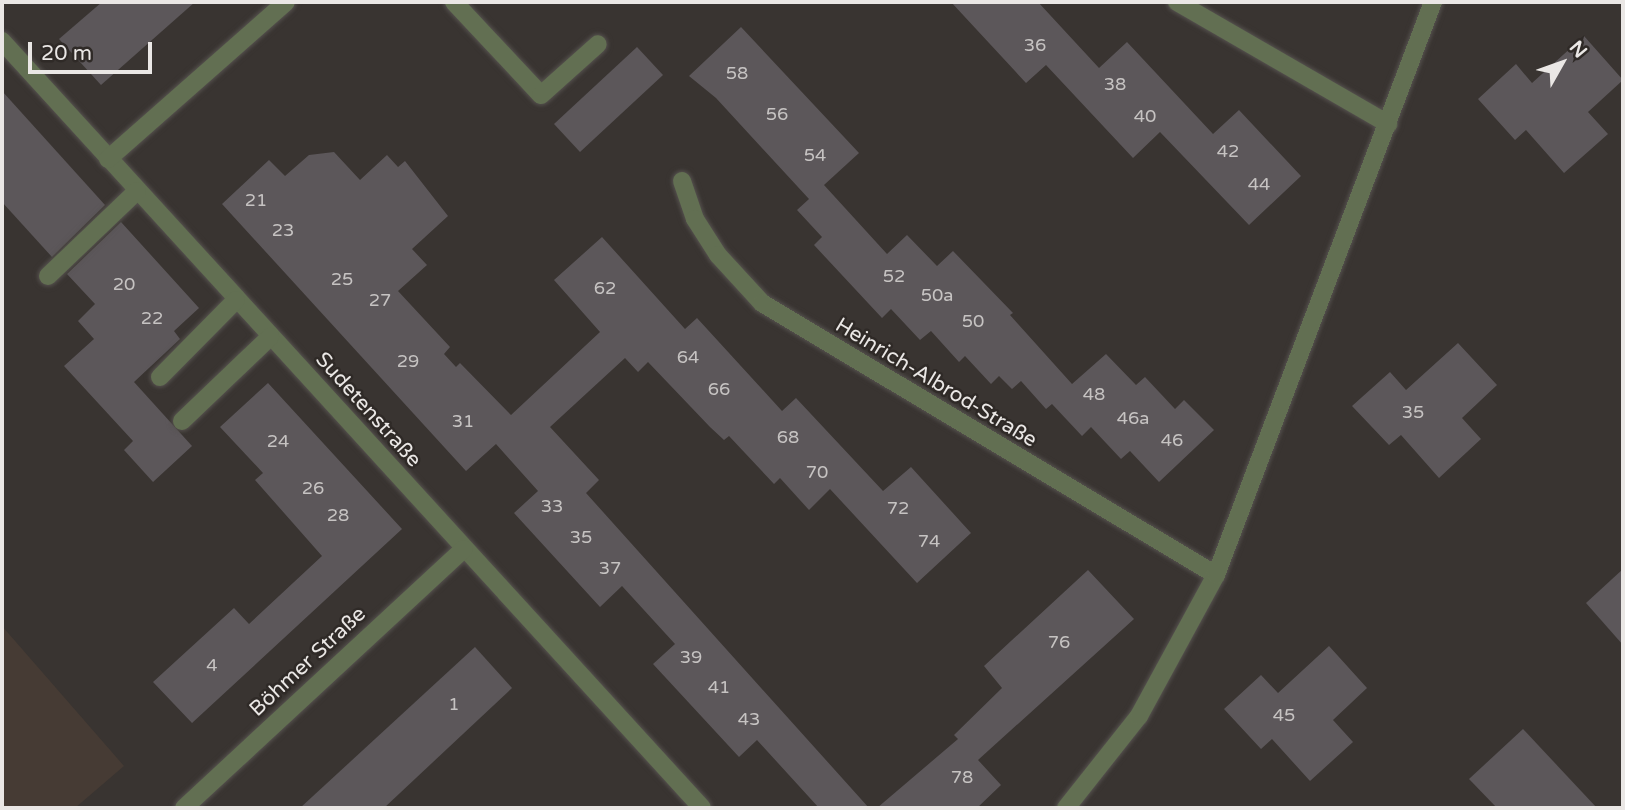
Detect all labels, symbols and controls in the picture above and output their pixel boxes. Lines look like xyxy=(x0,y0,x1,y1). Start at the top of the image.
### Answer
scale bar xyxy=(32,28,156,72)
north arrow xyxy=(1527,28,1597,98)
house number: 36 xyxy=(1024,34,1046,56)
text: N xyxy=(1565,37,1591,62)
text: 20 m xyxy=(41,41,92,66)
house number: 58 xyxy=(726,62,748,84)
house number: 38 xyxy=(1104,73,1126,95)
house number: 56 xyxy=(766,103,788,125)
house number: 40 xyxy=(1134,105,1156,127)
house number: 42 xyxy=(1217,140,1239,162)
house number: 54 xyxy=(804,144,826,166)
house number: 44 xyxy=(1248,173,1270,195)
house number: 21 xyxy=(245,189,267,211)
house number: 23 xyxy=(272,219,294,241)
house number: 52 xyxy=(883,265,905,287)
house number: 25 xyxy=(331,268,353,290)
house number: 20 xyxy=(113,273,135,295)
house number: 62 xyxy=(594,277,616,299)
house number: 50a xyxy=(921,284,953,306)
house number: 27 xyxy=(369,289,391,311)
house number: 22 xyxy=(141,307,163,329)
house number: 50 xyxy=(962,310,984,332)
street label: Heinrich-Albrod-Straße xyxy=(831,313,1041,453)
house number: 64 xyxy=(677,346,699,368)
street label: Sudetenstraße xyxy=(310,347,426,473)
house number: 29 xyxy=(397,350,419,372)
house number: 66 xyxy=(708,378,730,400)
house number: 48 xyxy=(1083,383,1105,405)
house number: 35 xyxy=(1402,401,1424,423)
house number: 46a xyxy=(1117,407,1149,429)
house number: 31 xyxy=(452,410,474,432)
house number: 68 xyxy=(777,426,799,448)
house number: 46 xyxy=(1161,429,1183,451)
house number: 24 xyxy=(267,430,289,452)
house number: 70 xyxy=(806,461,828,483)
house number: 26 xyxy=(302,477,324,499)
house number: 33 xyxy=(541,495,563,517)
house number: 72 xyxy=(887,497,909,519)
house number: 28 xyxy=(327,504,349,526)
house number: 35 xyxy=(570,526,592,548)
house number: 74 xyxy=(918,530,940,552)
house number: 37 xyxy=(599,557,621,579)
street label: Böhmer Straße xyxy=(245,602,371,722)
house number: 76 xyxy=(1048,631,1070,653)
house number: 39 xyxy=(680,646,702,668)
house number: 4 xyxy=(206,654,218,676)
house number: 41 xyxy=(708,676,730,698)
house number: 1 xyxy=(448,693,460,715)
house number: 45 xyxy=(1273,704,1295,726)
house number: 43 xyxy=(738,708,760,730)
house number: 78 xyxy=(951,766,973,788)

